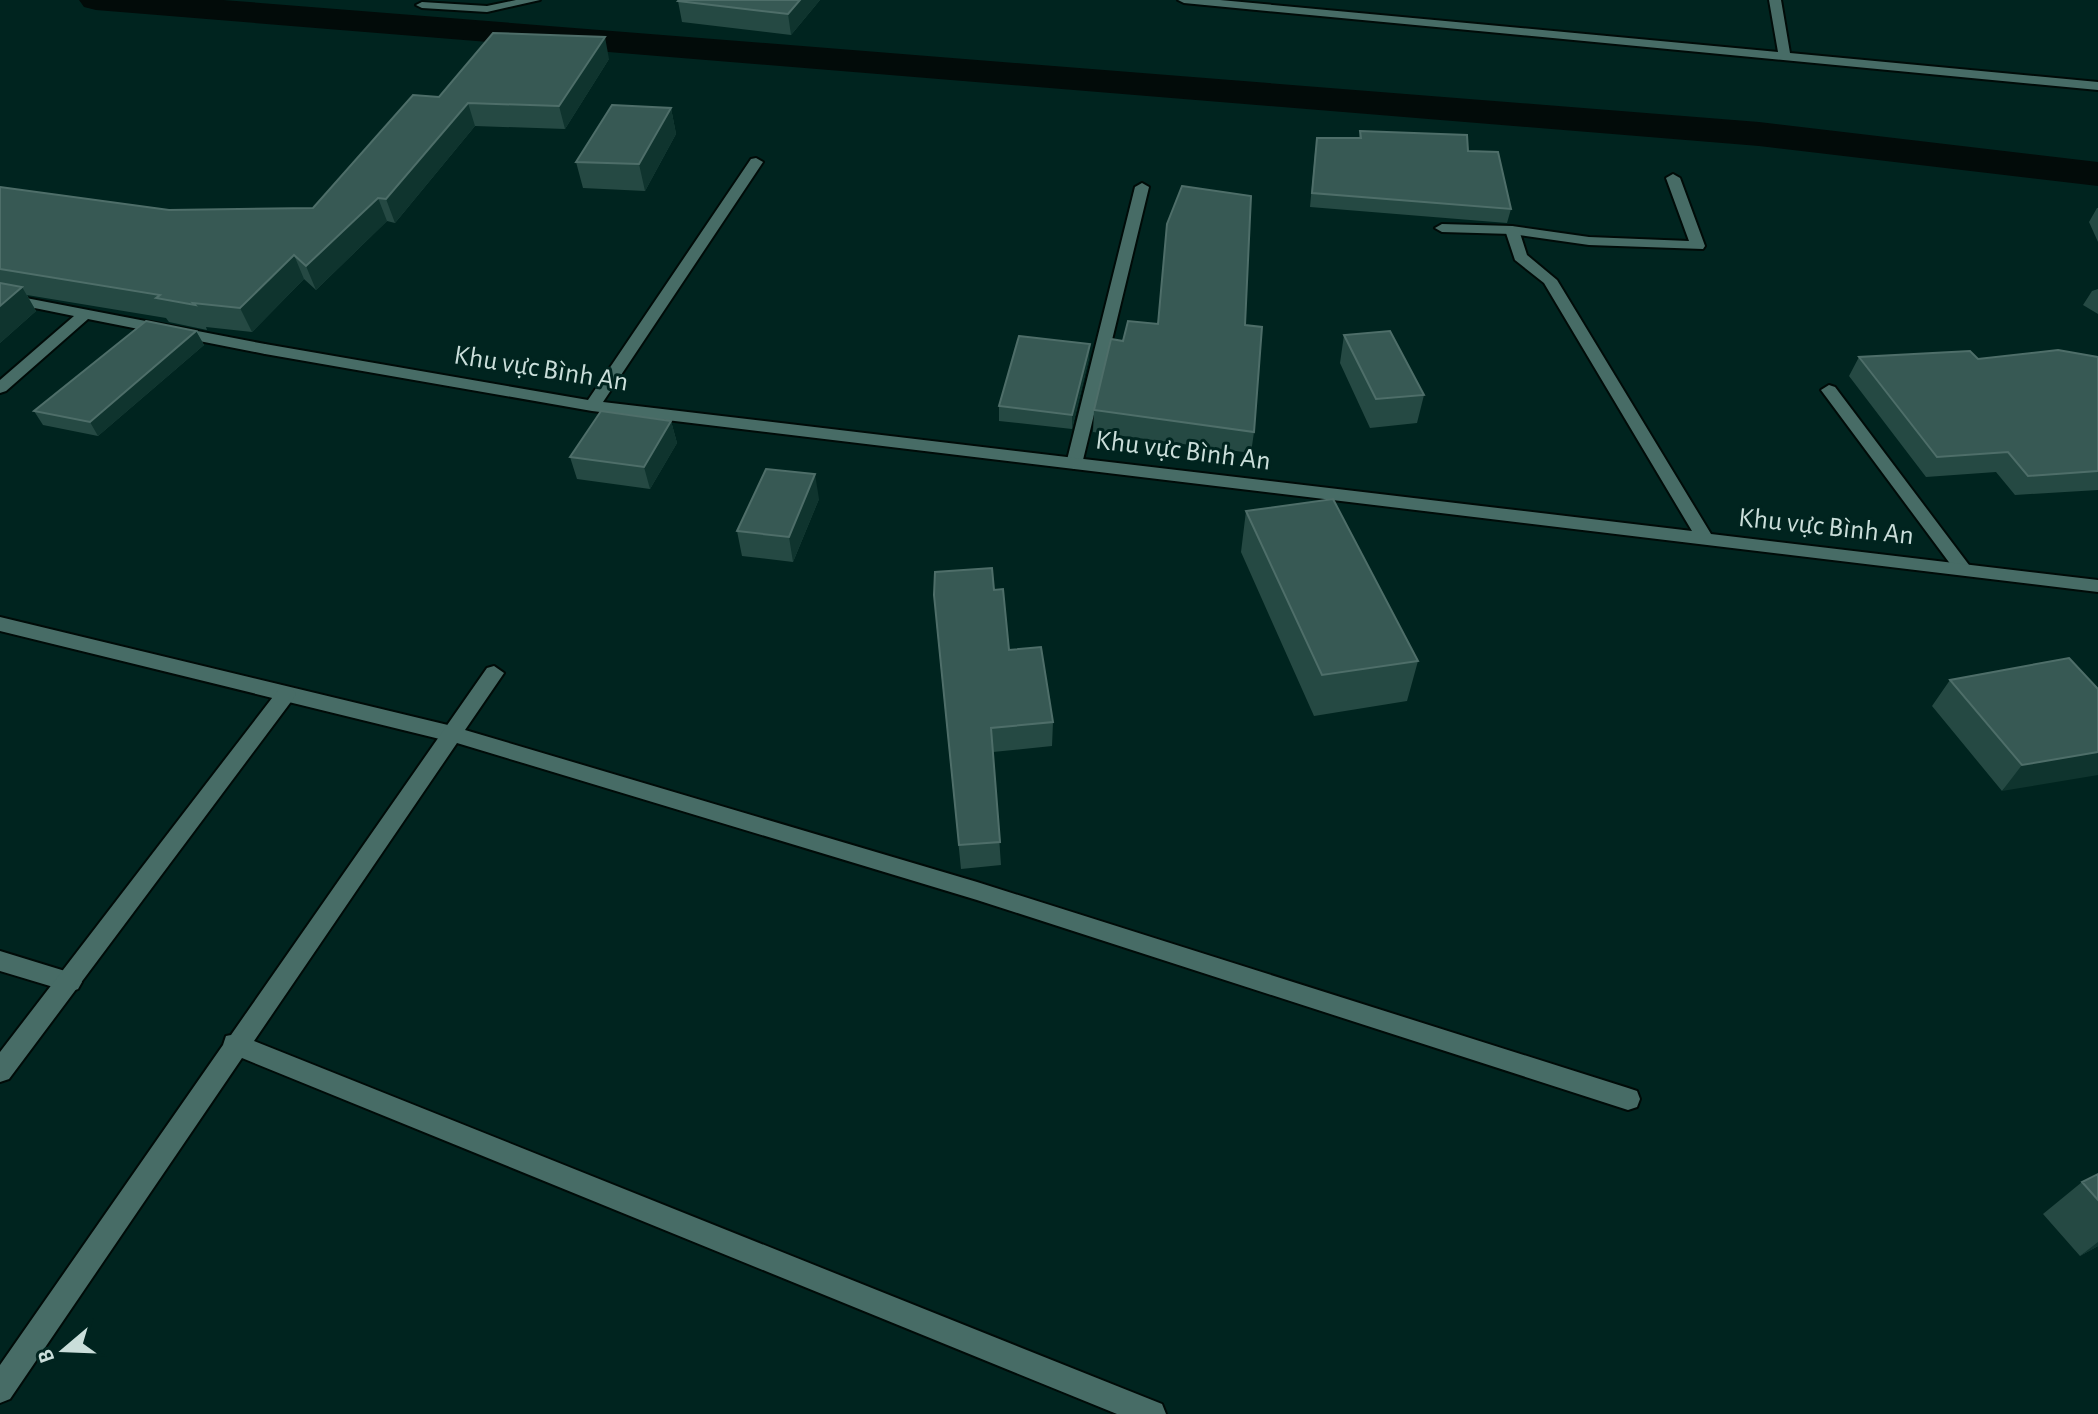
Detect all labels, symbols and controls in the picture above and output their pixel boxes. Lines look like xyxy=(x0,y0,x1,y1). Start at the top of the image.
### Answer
street label: Khu vực Bình An xyxy=(452,341,630,397)
street label: Khu vực Bình An xyxy=(1094,426,1272,476)
street label: Khu vực Bình An xyxy=(1737,504,1915,550)
north arrow xyxy=(24,1310,104,1390)
text: B xyxy=(33,1346,59,1366)

